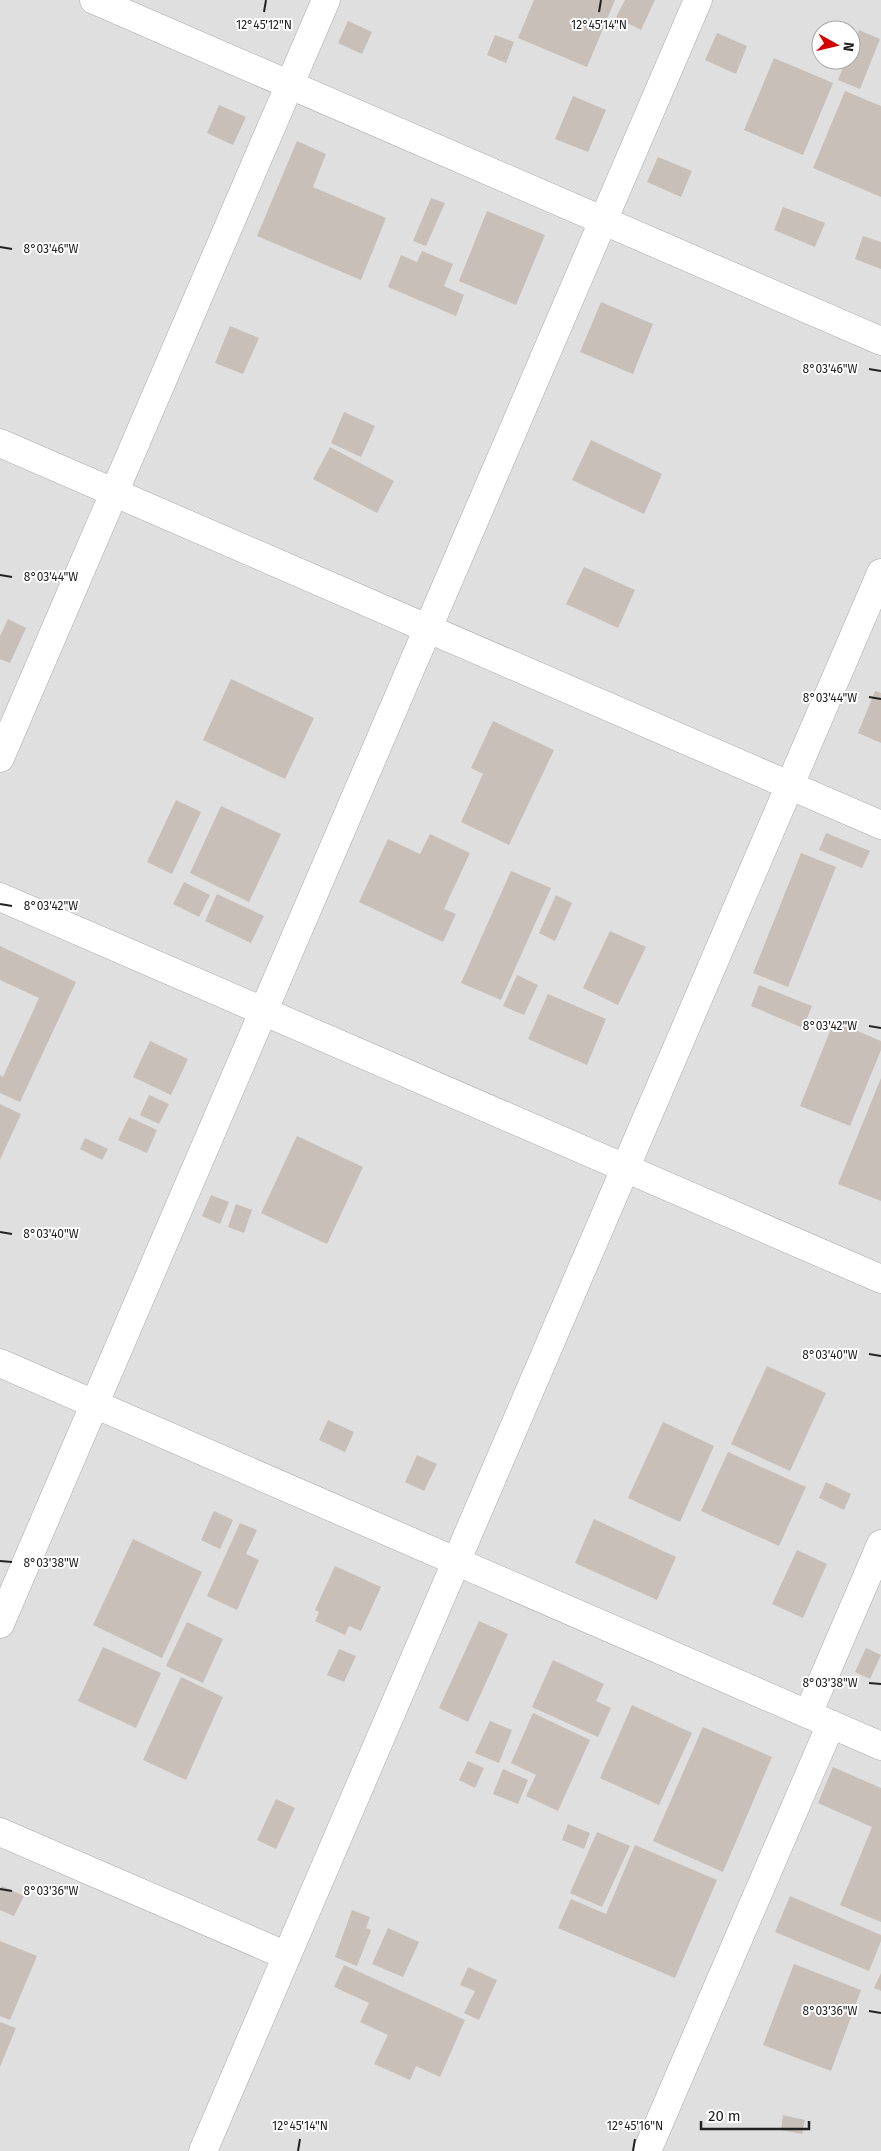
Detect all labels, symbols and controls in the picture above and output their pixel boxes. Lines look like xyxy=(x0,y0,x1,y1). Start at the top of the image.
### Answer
text: 12°45'12"N xyxy=(236,18,292,32)
text: 12°45'14"N xyxy=(571,18,627,32)
north arrow xyxy=(811,20,861,70)
text: N xyxy=(839,41,857,53)
text: 8°03'46"W xyxy=(24,242,79,256)
text: 8°03'46"W xyxy=(803,362,858,376)
text: 8°03'44"W xyxy=(24,570,78,584)
text: 8°03'44"W xyxy=(803,691,857,705)
text: 8°03'42"W xyxy=(24,899,78,913)
text: 8°03'42"W xyxy=(803,1019,857,1033)
text: 8°03'40"W xyxy=(23,1227,79,1241)
text: 8°03'40"W xyxy=(802,1348,858,1362)
text: 8°03'38"W xyxy=(23,1556,79,1570)
text: 8°03'38"W xyxy=(802,1676,858,1690)
text: 8°03'36"W xyxy=(24,1884,79,1898)
text: 8°03'36"W xyxy=(803,2004,858,2018)
scale bar xyxy=(701,2098,808,2130)
text: 20 m xyxy=(708,2107,741,2125)
text: 12°45'14"N xyxy=(272,2119,328,2133)
text: 12°45'16"N xyxy=(607,2119,663,2133)

